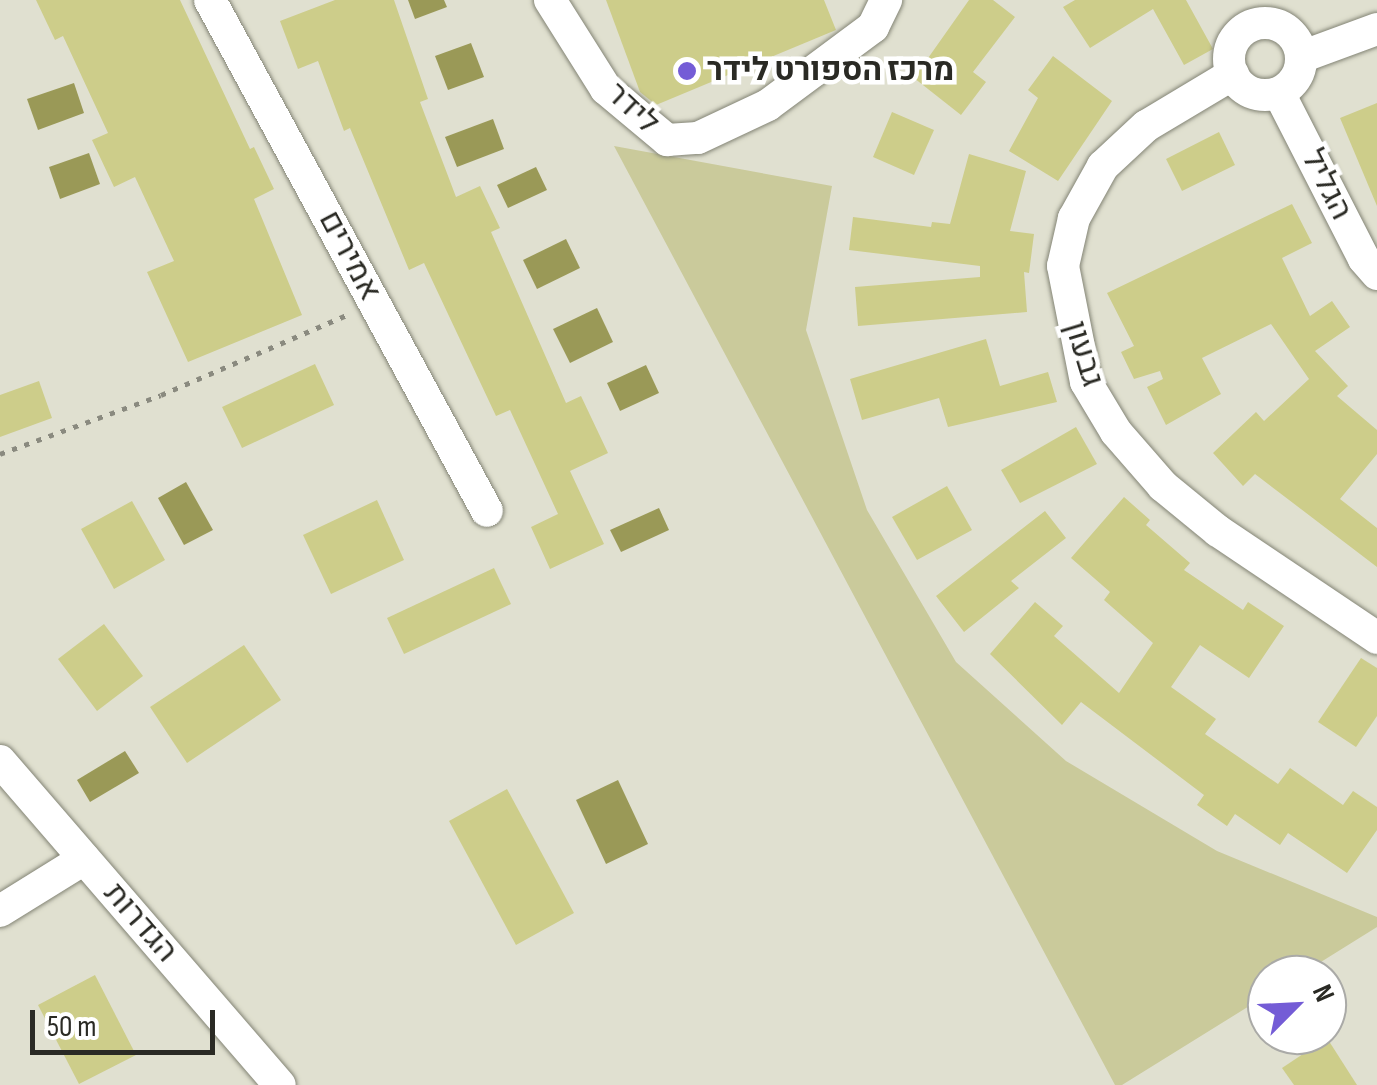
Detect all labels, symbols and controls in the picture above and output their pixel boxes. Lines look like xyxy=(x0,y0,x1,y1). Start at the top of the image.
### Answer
place label: מרכז הספורט לידר xyxy=(707,52,954,90)
marker: מרכז הספורט לידר xyxy=(676,60,698,82)
street label: לידר xyxy=(598,75,666,143)
street label: הגליל xyxy=(1292,143,1360,227)
street label: אמירים xyxy=(309,205,389,307)
street label: גבעון xyxy=(1055,317,1111,391)
street label: הגדרות xyxy=(95,875,185,971)
north arrow xyxy=(1247,955,1347,1055)
text: N xyxy=(1305,980,1341,1007)
scale bar xyxy=(35,990,220,1052)
text: 50 m xyxy=(47,1009,96,1045)

